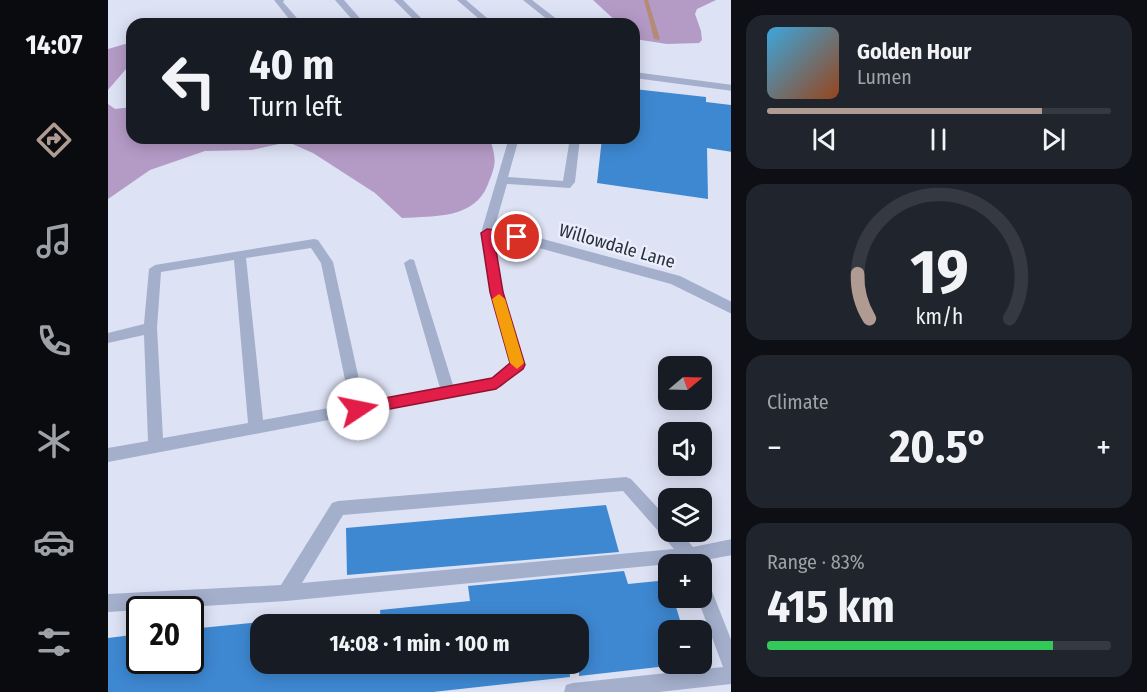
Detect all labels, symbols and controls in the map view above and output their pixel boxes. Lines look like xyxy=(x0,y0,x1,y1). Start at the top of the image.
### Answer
text: 14:07 xyxy=(25,29,83,61)
text: Golden Hour xyxy=(857,38,971,65)
text: 40 m xyxy=(249,40,334,90)
icon: left xyxy=(150,42,228,120)
text: Lumen xyxy=(857,65,912,89)
text: Turn left xyxy=(249,91,342,123)
icon: directions xyxy=(33,119,75,161)
icon: previous xyxy=(808,123,841,156)
icon: pause xyxy=(922,123,955,156)
icon: next xyxy=(1037,123,1070,156)
pin xyxy=(491,211,542,262)
street label: Willowdale Lane xyxy=(556,219,678,273)
icon: music xyxy=(33,220,75,262)
icon: arrive xyxy=(500,220,533,253)
text: 19 xyxy=(910,235,968,310)
text: km/h xyxy=(915,304,963,330)
icon: phone xyxy=(33,320,75,362)
north arrow xyxy=(658,356,712,410)
map controls xyxy=(658,356,712,674)
position arrow xyxy=(326,377,390,441)
text: Climate xyxy=(767,390,829,414)
icon: climate xyxy=(33,420,75,462)
text: 20.5° xyxy=(889,420,988,474)
button: sound xyxy=(658,422,712,476)
text: − xyxy=(767,428,782,468)
text: + xyxy=(1096,428,1111,468)
button: layers xyxy=(658,488,712,542)
icon: car xyxy=(33,521,75,563)
text: Range · 83% xyxy=(767,550,865,574)
button: + xyxy=(658,554,712,608)
text: 415 km xyxy=(767,580,895,634)
speed limit sign: 20 xyxy=(126,596,204,674)
button: − xyxy=(658,620,712,674)
icon: filters xyxy=(33,621,75,663)
text: 14:08 · 1 min · 100 m xyxy=(329,630,510,657)

